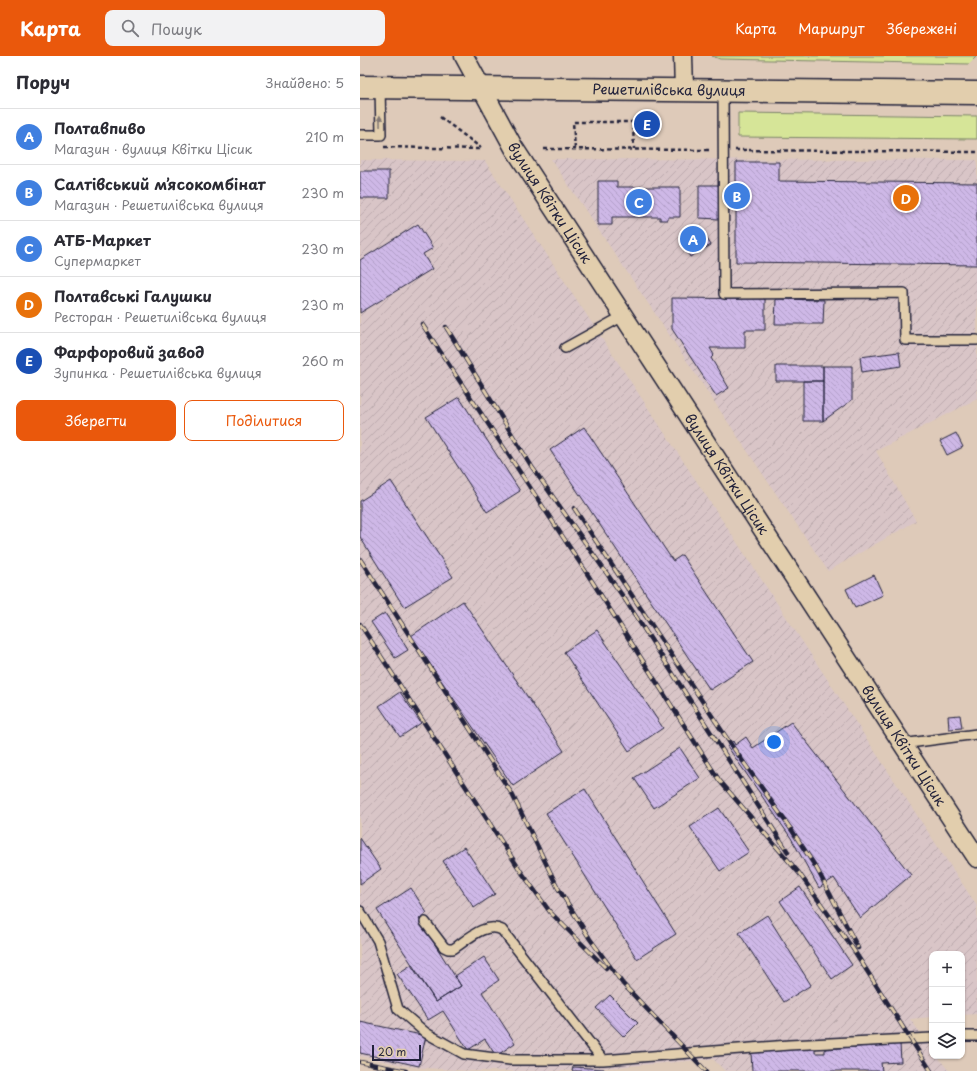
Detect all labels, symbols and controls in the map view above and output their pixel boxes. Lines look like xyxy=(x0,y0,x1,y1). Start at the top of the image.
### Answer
search box xyxy=(105,10,385,46)
text: Карта xyxy=(20,14,81,42)
icon: search xyxy=(119,17,141,39)
text: Пошук xyxy=(151,17,202,40)
text: Карта xyxy=(735,18,776,39)
text: Маршрут xyxy=(798,18,865,39)
text: Збережені xyxy=(887,18,957,39)
text: Поруч xyxy=(16,69,70,95)
text: Знайдено: 5 xyxy=(266,73,344,92)
street label: Решетилівська вулиця xyxy=(592,78,746,101)
pin: E xyxy=(634,109,660,139)
one-way arrow xyxy=(377,115,384,127)
text: Полтавпиво xyxy=(54,116,145,139)
text: A xyxy=(24,127,34,146)
text: 210 m xyxy=(305,127,344,146)
street label: вулиця Квітки Цісик xyxy=(503,138,598,268)
text: Магазин · вулиця Квітки Цісик xyxy=(54,139,252,158)
text: Салтівський мʼясокомбінат xyxy=(54,172,266,195)
pin: B xyxy=(724,181,750,211)
text: B xyxy=(25,183,33,202)
text: 230 m xyxy=(302,183,344,202)
pin: D xyxy=(893,183,919,213)
pin: C xyxy=(626,187,652,217)
text: Магазин · Решетилівська вулиця xyxy=(54,195,264,214)
pin: A xyxy=(680,224,706,254)
text: АТБ-Маркет xyxy=(54,228,151,251)
text: C xyxy=(24,239,34,258)
text: 230 m xyxy=(302,239,344,258)
text: Супермаркет xyxy=(54,251,141,270)
text: Полтавські Галушки xyxy=(54,284,212,307)
text: D xyxy=(24,295,34,314)
text: 230 m xyxy=(302,295,344,314)
text: Ресторан · Решетилівська вулиця xyxy=(54,307,267,326)
text: Фарфоровий завод xyxy=(54,340,204,363)
text: E xyxy=(25,351,33,370)
text: 260 m xyxy=(302,351,344,370)
text: Зупинка · Решетилівська вулиця xyxy=(54,363,262,382)
button: Зберегти xyxy=(16,400,176,441)
button: Поділитися xyxy=(184,400,344,441)
street label: вулиця Квітки Цісик xyxy=(680,409,775,539)
street label: вулиця Квітки Цісик xyxy=(857,680,952,811)
your location xyxy=(764,732,784,752)
map controls xyxy=(929,951,965,1059)
button: + xyxy=(929,951,965,987)
button: − xyxy=(929,987,965,1023)
button: layers xyxy=(929,1023,965,1059)
scale bar xyxy=(372,1043,421,1062)
text: 20 m xyxy=(378,1043,406,1060)

